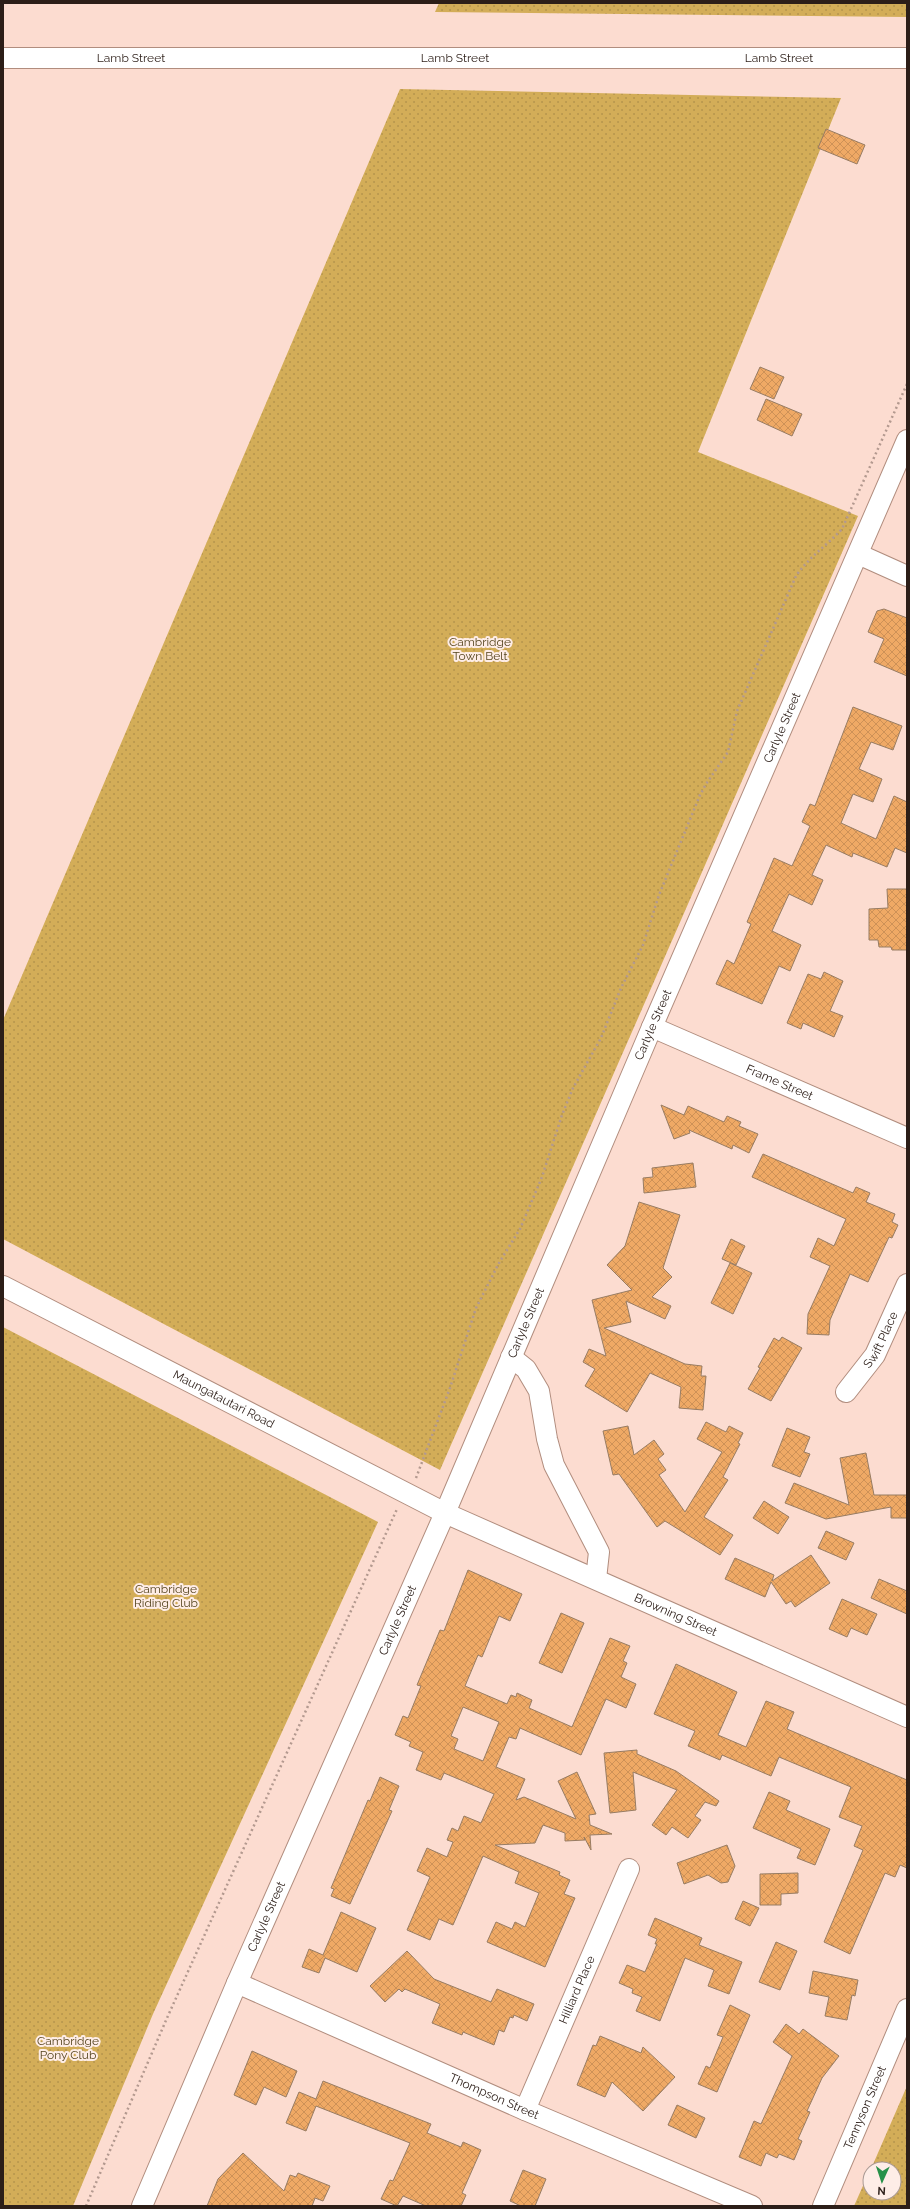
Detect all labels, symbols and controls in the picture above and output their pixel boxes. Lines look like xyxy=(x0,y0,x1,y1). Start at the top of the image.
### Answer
street label: Lamb Street xyxy=(97,51,165,65)
street label: Lamb Street xyxy=(421,51,489,65)
street label: Lamb Street xyxy=(745,51,813,65)
park label: Cambridge Town Belt xyxy=(449,635,511,663)
street label: Carlyle Street xyxy=(761,690,803,765)
street label: Carlyle Street xyxy=(632,987,674,1062)
street label: Frame Street xyxy=(744,1062,815,1103)
street label: Carlyle Street xyxy=(505,1286,547,1360)
street label: Swift Place xyxy=(860,1310,901,1371)
street label: Maungatautari Road xyxy=(171,1367,277,1431)
park label: Cambridge Riding Club xyxy=(134,1582,198,1610)
street label: Carlyle Street xyxy=(376,1583,419,1658)
street label: Browning Street xyxy=(632,1590,719,1639)
street label: Carlyle Street xyxy=(245,1879,288,1954)
street label: Hilliard Place xyxy=(556,1954,598,2026)
park label: Cambridge Pony Club xyxy=(37,2034,99,2062)
street label: Tennyson Street xyxy=(841,2064,889,2152)
street label: Thompson Street xyxy=(447,2071,541,2122)
north arrow xyxy=(862,2161,902,2201)
text: N xyxy=(877,2184,886,2197)

